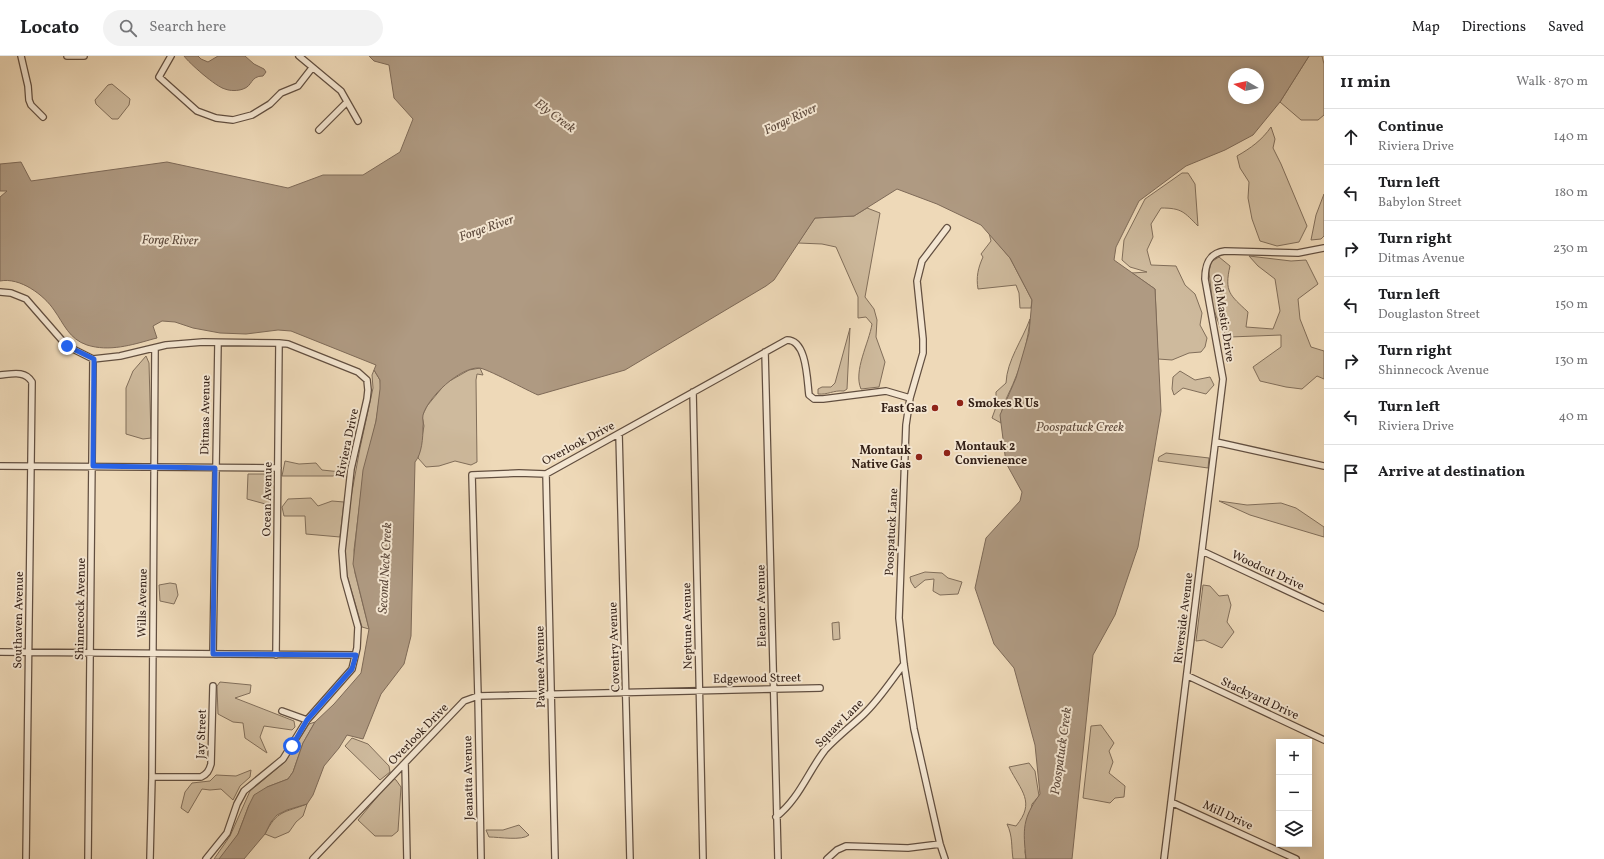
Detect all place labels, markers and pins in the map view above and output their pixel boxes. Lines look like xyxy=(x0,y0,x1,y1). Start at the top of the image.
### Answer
place label: Smokes R Us xyxy=(968,396,1039,412)
marker: Smokes R Us xyxy=(955,398,965,408)
place label: Fast Gas xyxy=(881,401,927,417)
marker: Fast Gas xyxy=(930,403,940,413)
place label: Montauk 2 Convienence xyxy=(955,439,1027,469)
place label: Montauk Native Gas xyxy=(851,443,912,473)
marker: Montauk 2 Convienence xyxy=(942,448,952,458)
marker: Montauk Native Gas xyxy=(914,452,924,462)

